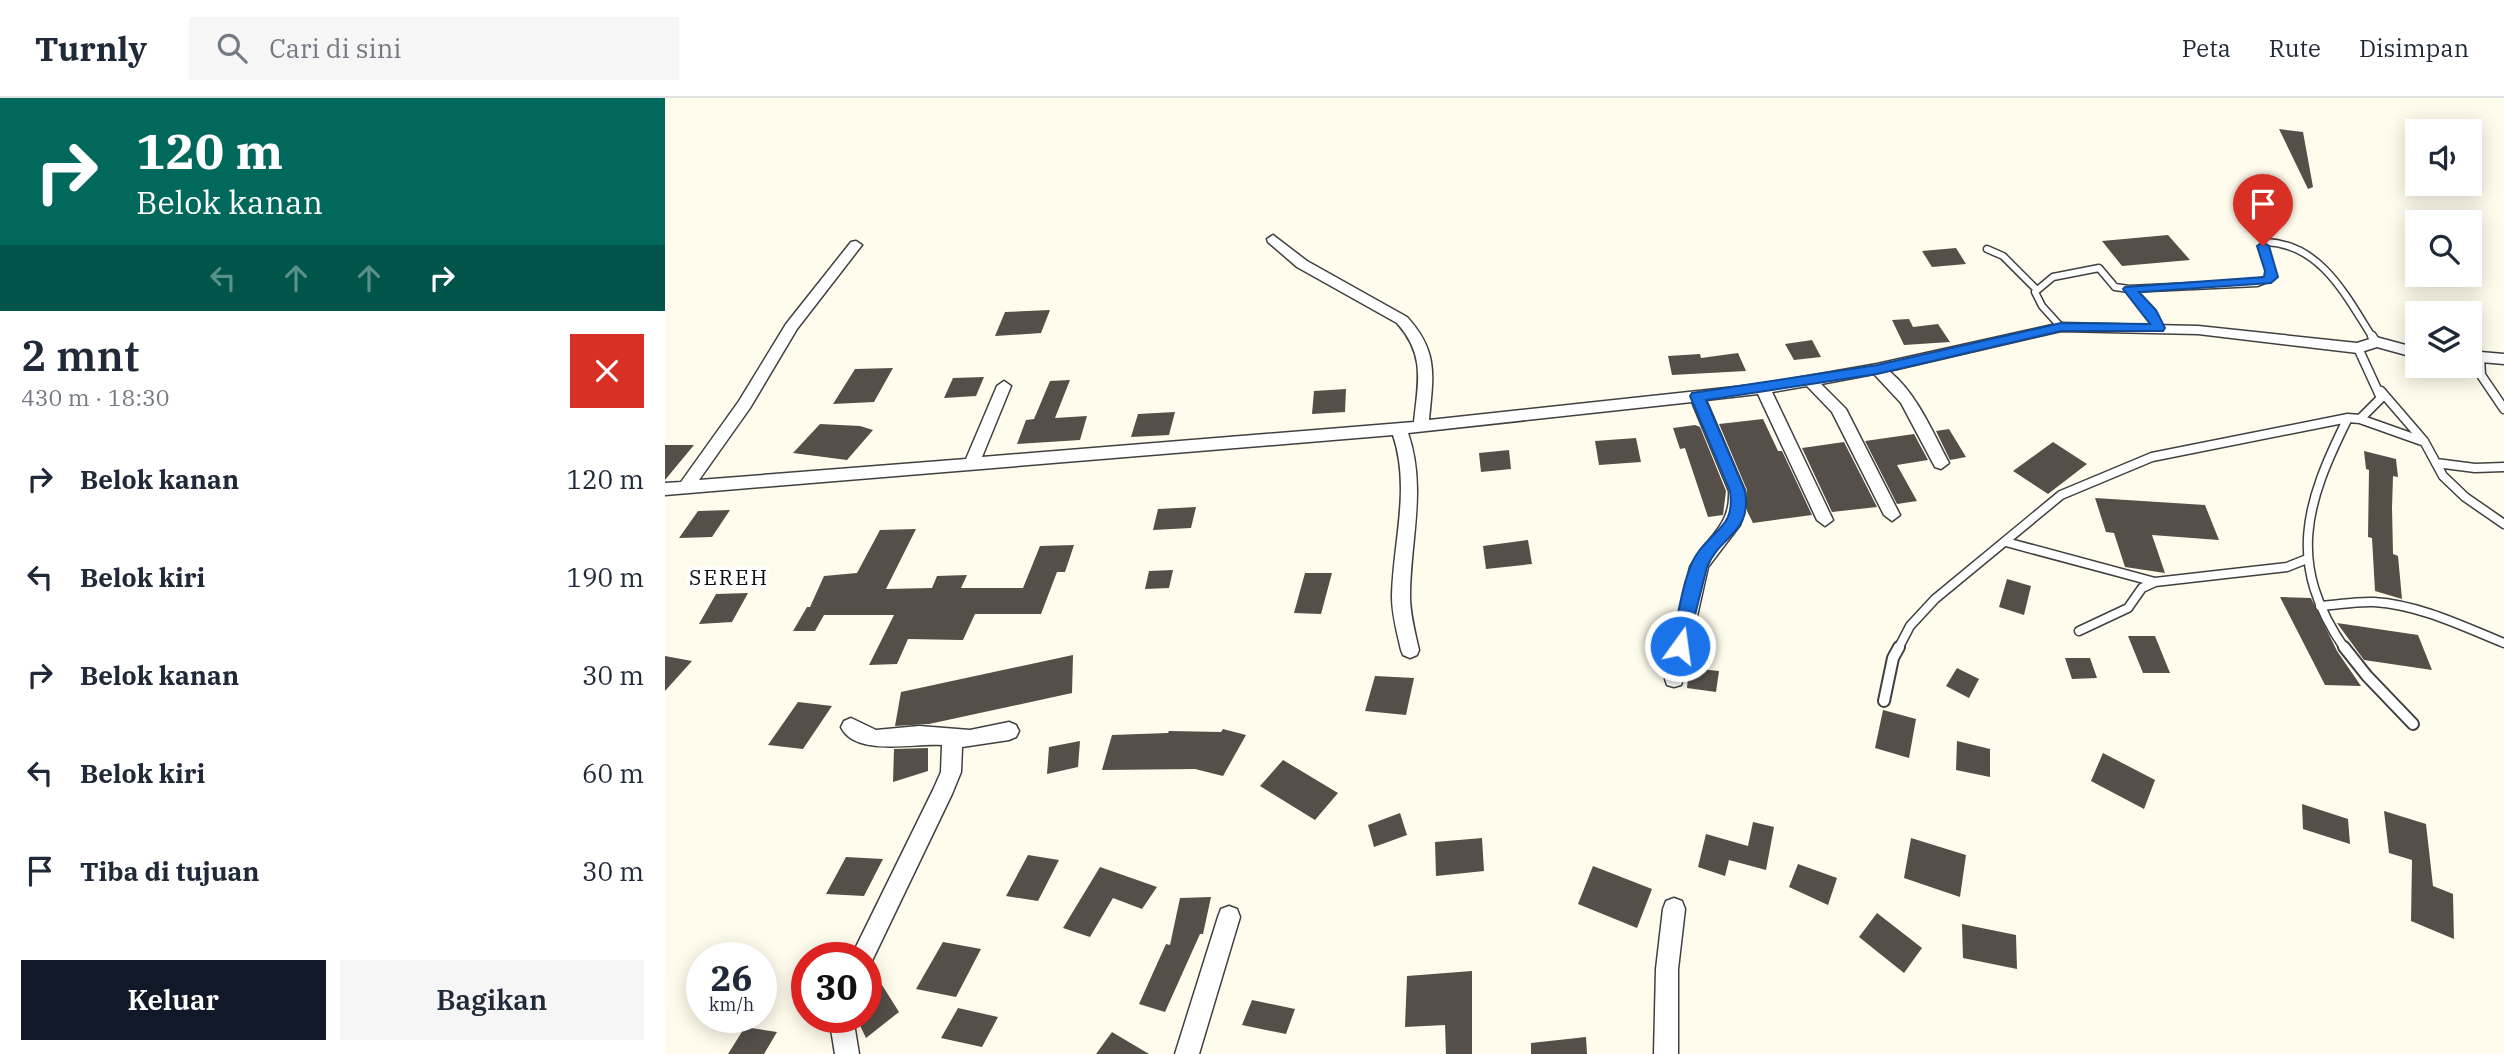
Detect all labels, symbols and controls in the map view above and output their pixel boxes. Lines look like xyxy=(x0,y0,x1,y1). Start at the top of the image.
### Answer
search box xyxy=(189,17,679,80)
text: Turnly xyxy=(35,27,147,70)
icon: search xyxy=(213,29,251,67)
text: Cari di sini xyxy=(269,31,401,65)
text: Peta xyxy=(2182,32,2231,64)
text: Rute xyxy=(2269,32,2321,64)
text: Disimpan xyxy=(2359,32,2469,64)
text: 120 m xyxy=(136,119,283,182)
map controls xyxy=(2405,119,2482,378)
button: sound xyxy=(2405,119,2482,196)
icon: right xyxy=(21,126,112,217)
pin xyxy=(2233,174,2293,246)
text: Belok kanan xyxy=(136,181,323,223)
icon: arrive xyxy=(2244,185,2282,223)
button: search xyxy=(2405,210,2482,287)
icon: left xyxy=(204,259,242,297)
icon: ahead xyxy=(277,259,315,297)
icon: ahead xyxy=(350,259,388,297)
icon: right xyxy=(423,259,461,297)
button: layers xyxy=(2405,301,2482,378)
text: 2 mnt xyxy=(21,328,139,383)
button: close xyxy=(570,334,644,408)
text: 430 m · 18:30 xyxy=(21,382,170,412)
icon: right xyxy=(21,460,59,498)
text: Belok kanan xyxy=(80,462,239,496)
text: 120 m xyxy=(566,462,644,496)
icon: left xyxy=(21,558,59,596)
text: Belok kiri xyxy=(80,560,205,594)
text: 190 m xyxy=(566,560,644,594)
district label: SEREH xyxy=(689,563,769,591)
position arrow xyxy=(1643,609,1717,683)
icon: right xyxy=(21,656,59,694)
text: Belok kanan xyxy=(80,658,239,692)
text: 30 m xyxy=(582,658,644,692)
icon: left xyxy=(21,754,59,792)
text: Belok kiri xyxy=(80,756,205,790)
text: 60 m xyxy=(582,756,644,790)
icon: arrive xyxy=(21,852,59,890)
text: Tiba di tujuan xyxy=(80,854,260,888)
text: 30 m xyxy=(582,854,644,888)
speed limit sign: 30 xyxy=(791,942,882,1033)
text: 26 xyxy=(710,955,753,1001)
button: Keluar xyxy=(21,960,326,1040)
button: Bagikan xyxy=(340,960,644,1040)
text: km/h xyxy=(709,993,754,1016)

